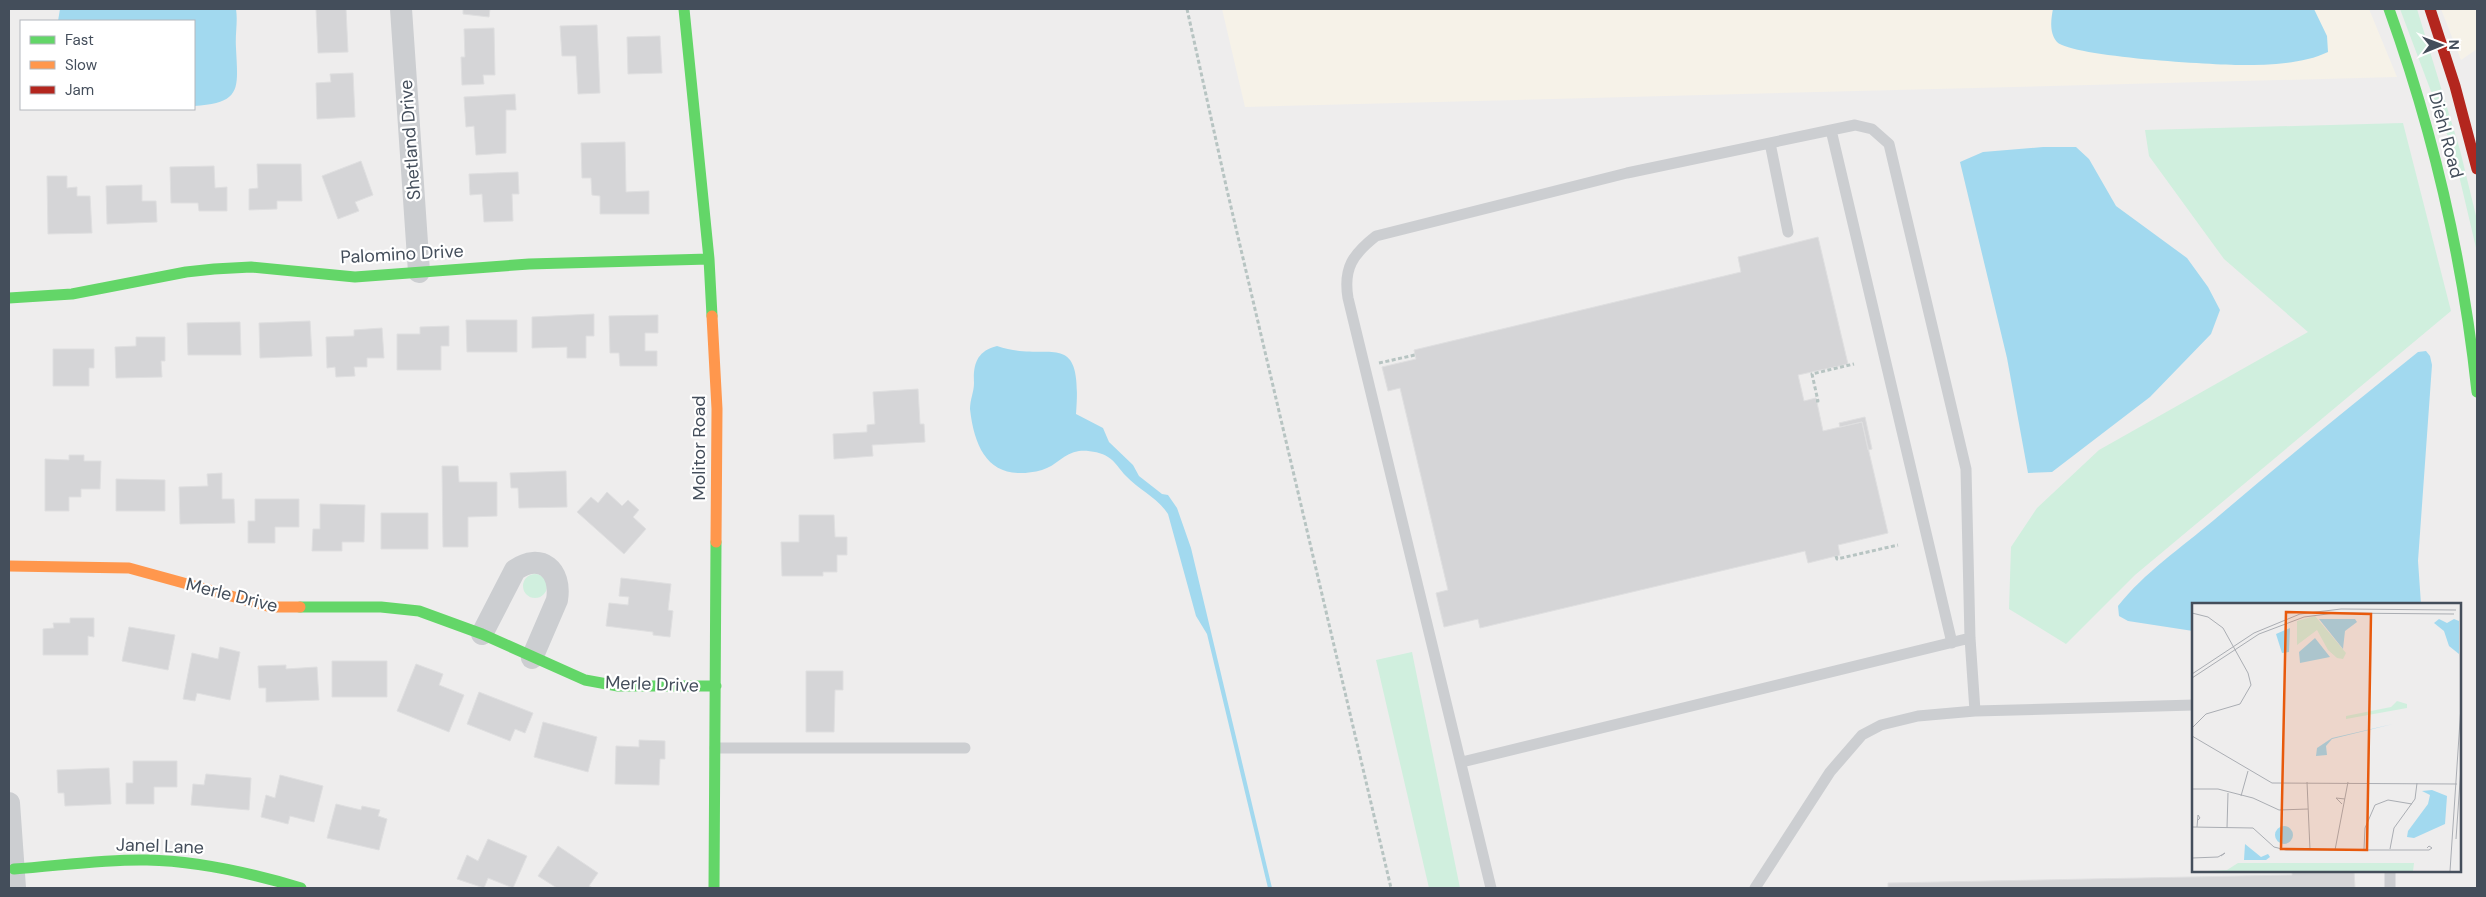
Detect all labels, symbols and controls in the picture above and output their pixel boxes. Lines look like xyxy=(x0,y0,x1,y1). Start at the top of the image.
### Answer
legend xyxy=(20,20,195,110)
north arrow xyxy=(2416,20,2466,70)
text: Fast xyxy=(65,30,94,50)
text: N xyxy=(2445,40,2463,50)
text: Slow xyxy=(65,55,98,75)
street label: Shetland Drive xyxy=(394,79,426,201)
text: Jam xyxy=(65,80,94,100)
street label: Diehl Road xyxy=(2423,89,2469,181)
street label: Palomino Drive xyxy=(340,239,464,269)
street label: Molitor Road xyxy=(687,396,711,500)
street label: Merle Drive xyxy=(184,572,280,618)
inset map xyxy=(2192,603,2461,872)
street label: Merle Drive xyxy=(605,670,699,698)
street label: Janel Lane xyxy=(116,832,204,860)

